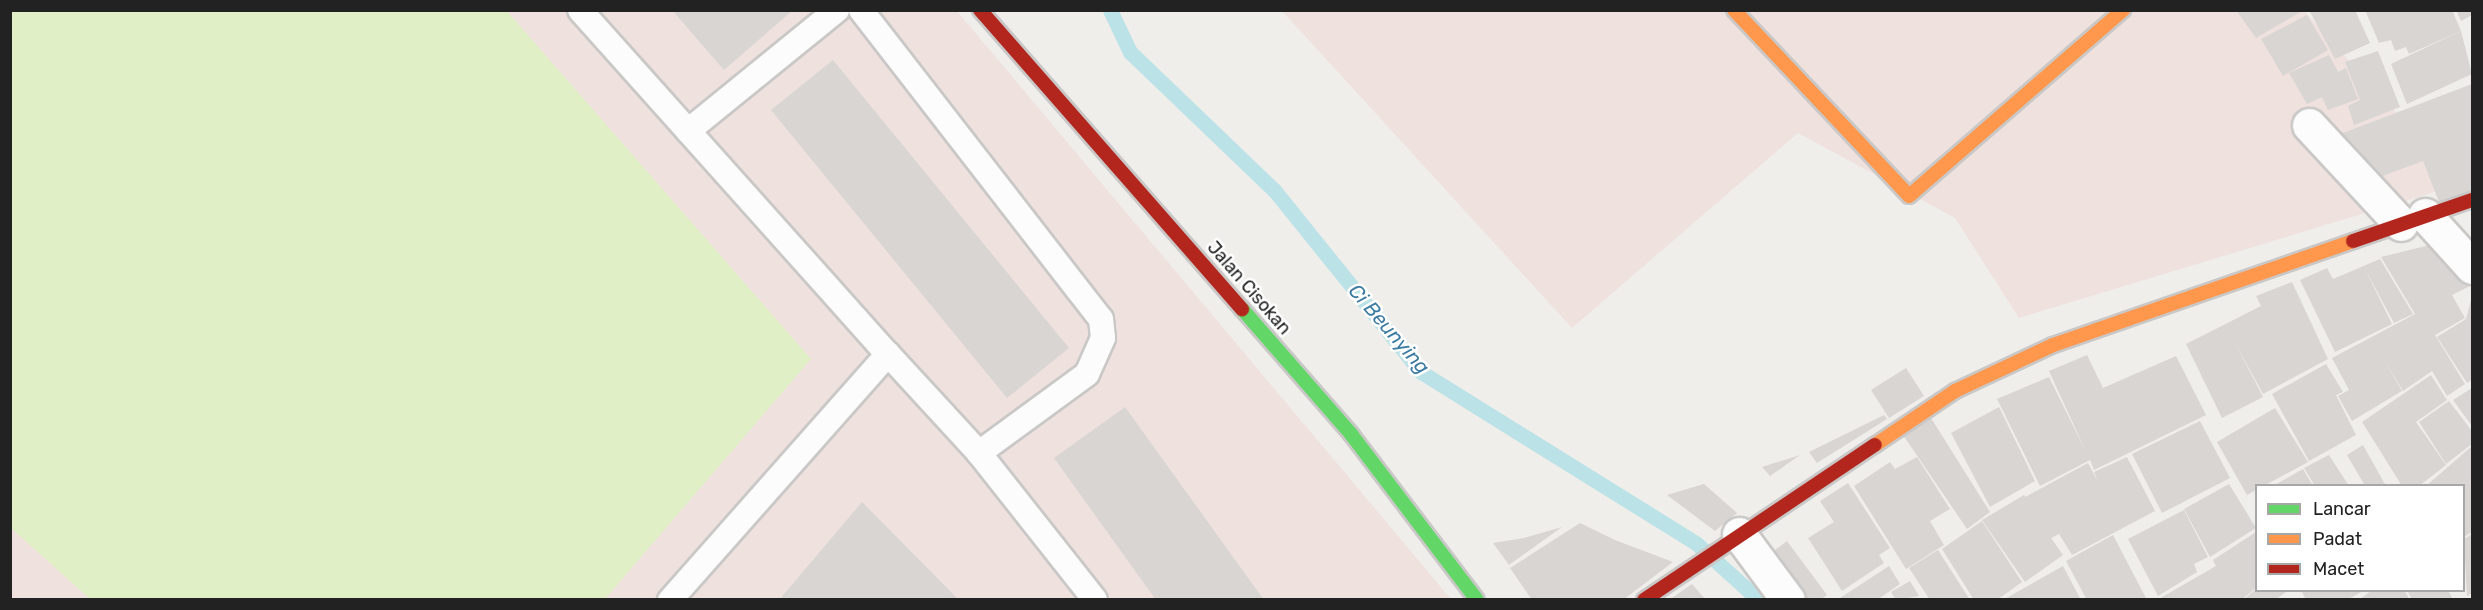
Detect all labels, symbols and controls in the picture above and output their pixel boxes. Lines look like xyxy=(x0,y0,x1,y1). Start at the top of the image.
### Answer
street label: Jalan Cisokan xyxy=(1203,237,1295,339)
water label: Ci Beunying xyxy=(1343,279,1435,379)
legend xyxy=(2255,484,2465,592)
text: Lancar xyxy=(2313,498,2371,520)
text: Padat xyxy=(2313,528,2362,550)
text: Macet xyxy=(2313,558,2364,580)

